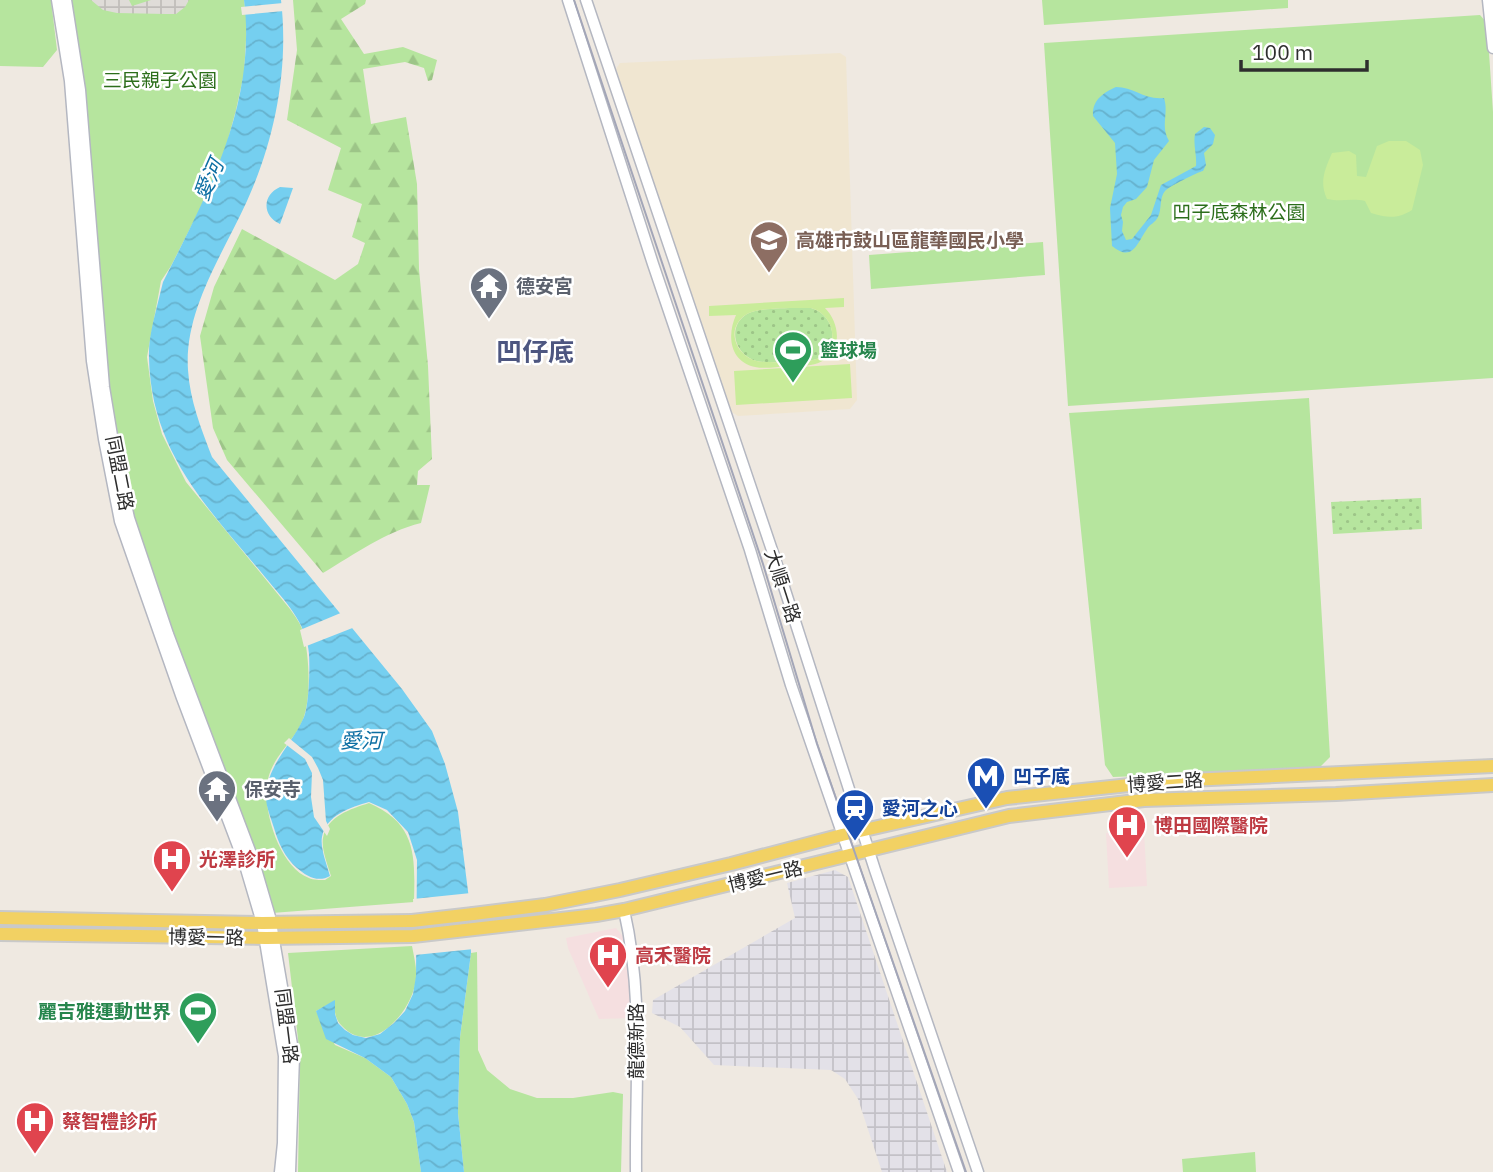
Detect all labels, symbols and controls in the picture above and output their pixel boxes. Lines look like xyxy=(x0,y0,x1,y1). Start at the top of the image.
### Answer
scale bar xyxy=(1241,28,1367,72)
text: 100 m xyxy=(1252,38,1313,66)
park label: 三民親子公園 xyxy=(103,68,217,92)
water label: 愛河 xyxy=(187,151,231,204)
park label: 凹子底森林公園 xyxy=(1172,200,1306,224)
school or university icon: 高雄市鼓山區龍華國民小學 xyxy=(748,219,790,274)
place label: 高雄市鼓山區龍華國民小學 xyxy=(796,228,1024,252)
temple icon: 德安宮 xyxy=(468,265,510,320)
place label: 德安宮 xyxy=(516,274,573,298)
sports icon: 籃球場 xyxy=(772,329,814,384)
district label: 凹仔底 xyxy=(496,334,574,368)
place label: 籃球場 xyxy=(820,338,877,362)
street label: 同盟二路 xyxy=(101,433,139,513)
street label: 大順一路 xyxy=(760,546,806,626)
water label: 愛河 xyxy=(340,726,386,754)
metro station icon: 凹子底 xyxy=(965,755,1007,810)
place label: 凹子底 xyxy=(1013,764,1070,788)
street label: 博愛二路 xyxy=(1126,767,1204,797)
temple icon: 保安寺 xyxy=(196,768,238,823)
place label: 保安寺 xyxy=(244,777,301,801)
station icon: 愛河之心 xyxy=(834,787,876,842)
place label: 愛河之心 xyxy=(882,796,958,820)
hospital icon: 博田國際醫院 xyxy=(1106,804,1148,859)
place label: 博田國際醫院 xyxy=(1154,813,1268,837)
hospital icon: 光澤診所 xyxy=(151,838,193,893)
place label: 光澤診所 xyxy=(199,847,275,871)
street label: 博愛一路 xyxy=(725,855,805,897)
street label: 博愛一路 xyxy=(168,924,244,950)
hospital icon: 高禾醫院 xyxy=(587,934,629,989)
place label: 高禾醫院 xyxy=(635,943,711,967)
street label: 同盟一路 xyxy=(270,987,304,1065)
sports icon: 麗吉雅運動世界 xyxy=(177,990,219,1045)
place label: 麗吉雅運動世界 xyxy=(38,999,171,1023)
street label: 龍德新路 xyxy=(624,1003,648,1079)
hospital icon: 蔡智禮診所 xyxy=(14,1100,56,1155)
place label: 蔡智禮診所 xyxy=(62,1109,157,1133)

